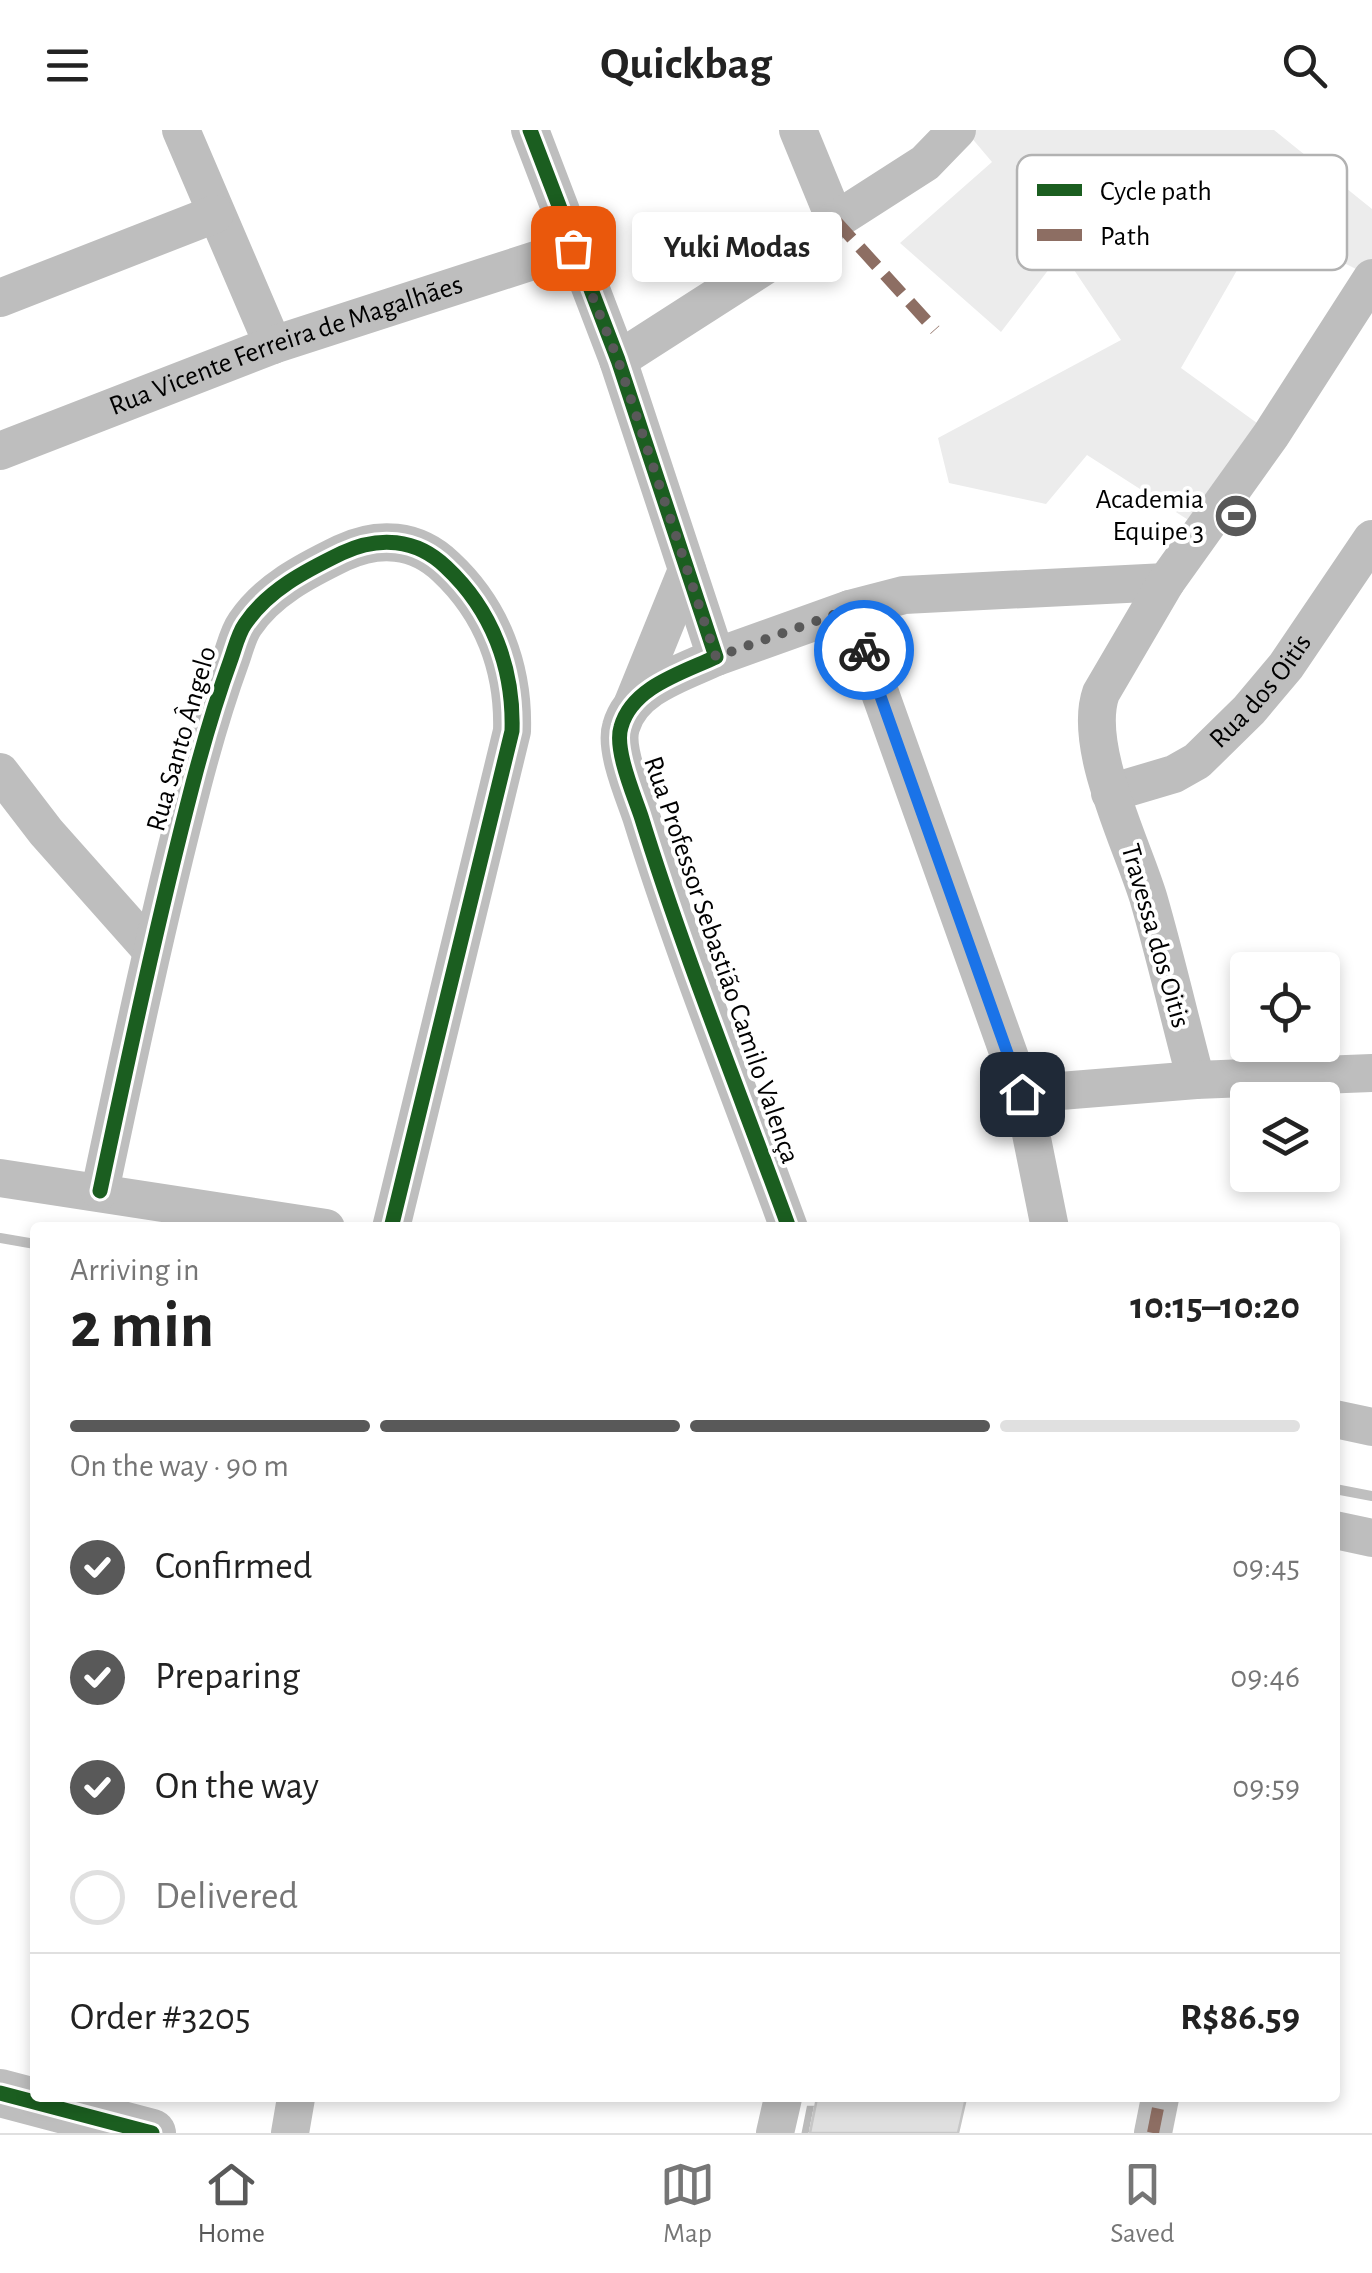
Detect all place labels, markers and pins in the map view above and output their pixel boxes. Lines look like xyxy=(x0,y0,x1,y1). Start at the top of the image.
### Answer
pin xyxy=(531,206,616,291)
callout: Yuki Modas xyxy=(633,213,843,283)
place label: Academia Equipe 3 xyxy=(1095,486,1204,546)
sports icon: Academia Equipe 3 xyxy=(1213,493,1259,539)
pin xyxy=(980,1052,1065,1137)

